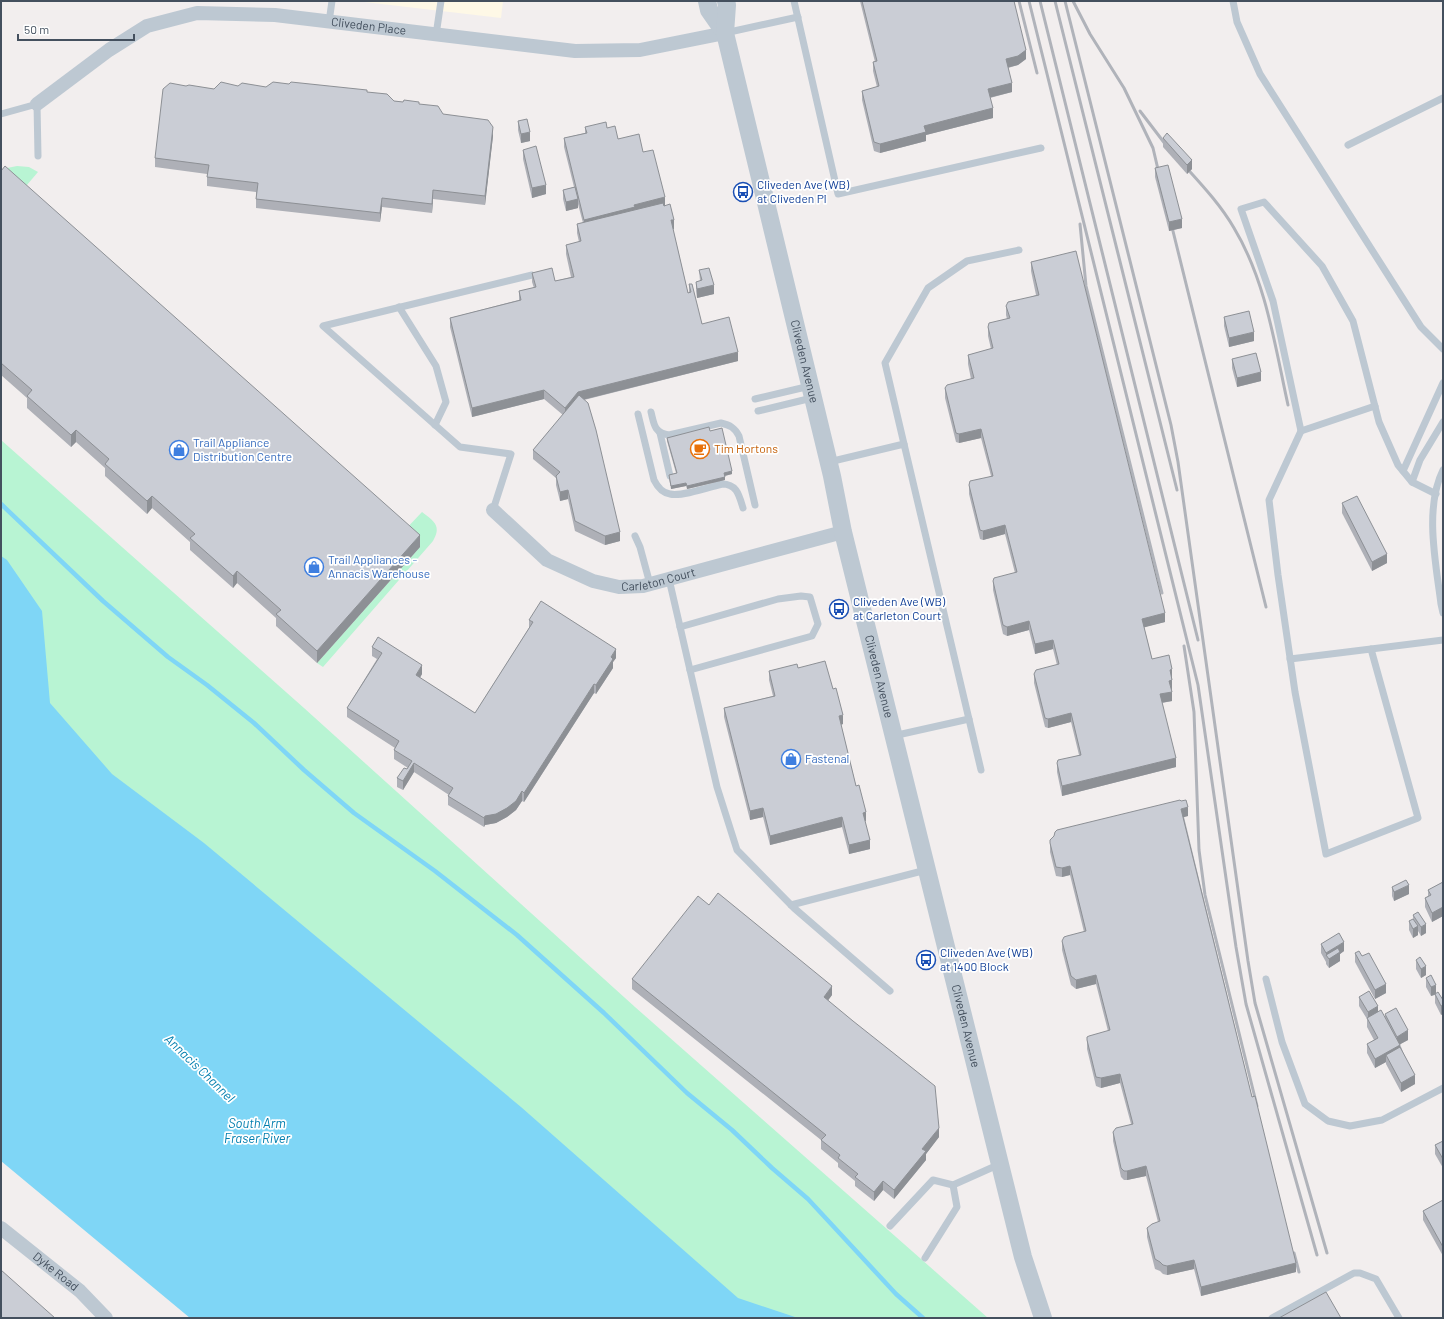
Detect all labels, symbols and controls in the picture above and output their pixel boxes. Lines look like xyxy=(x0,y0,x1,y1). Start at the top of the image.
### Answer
street label: Cliveden Place xyxy=(330,14,407,37)
scale bar xyxy=(18,16,134,42)
text: 50 m xyxy=(24,22,49,36)
place label: Cliveden Ave (WB) at Cliveden Pl xyxy=(757,177,850,205)
bus stop icon: Cliveden Ave (WB) at Cliveden Pl xyxy=(732,181,754,203)
street label: Cliveden Avenue xyxy=(788,318,822,404)
place label: Trail Appliance Distribution Centre xyxy=(193,435,292,463)
cafe icon: Tim Hortons xyxy=(689,438,711,460)
shop icon: Trail Appliance Distribution Centre xyxy=(168,439,190,461)
place label: Tim Hortons xyxy=(714,441,778,455)
place label: Trail Appliances - Annacis Warehouse xyxy=(328,552,430,580)
shop icon: Trail Appliances - Annacis Warehouse xyxy=(303,556,325,578)
street label: Carleton Court xyxy=(621,564,697,593)
place label: Cliveden Ave (WB) at Carleton Court xyxy=(853,594,946,622)
bus stop icon: Cliveden Ave (WB) at Carleton Court xyxy=(828,598,850,620)
street label: Cliveden Avenue xyxy=(863,633,897,719)
shop icon: Fastenal xyxy=(780,748,802,770)
place label: Fastenal xyxy=(805,751,849,765)
place label: Cliveden Ave (WB) at 1400 Block xyxy=(940,945,1033,973)
bus stop icon: Cliveden Ave (WB) at 1400 Block xyxy=(915,949,937,971)
street label: Cliveden Avenue xyxy=(950,983,984,1069)
water label: Annacis Channel xyxy=(162,1031,238,1105)
water label: South Arm Fraser River xyxy=(224,1115,291,1146)
street label: Dyke Road xyxy=(31,1249,82,1293)

